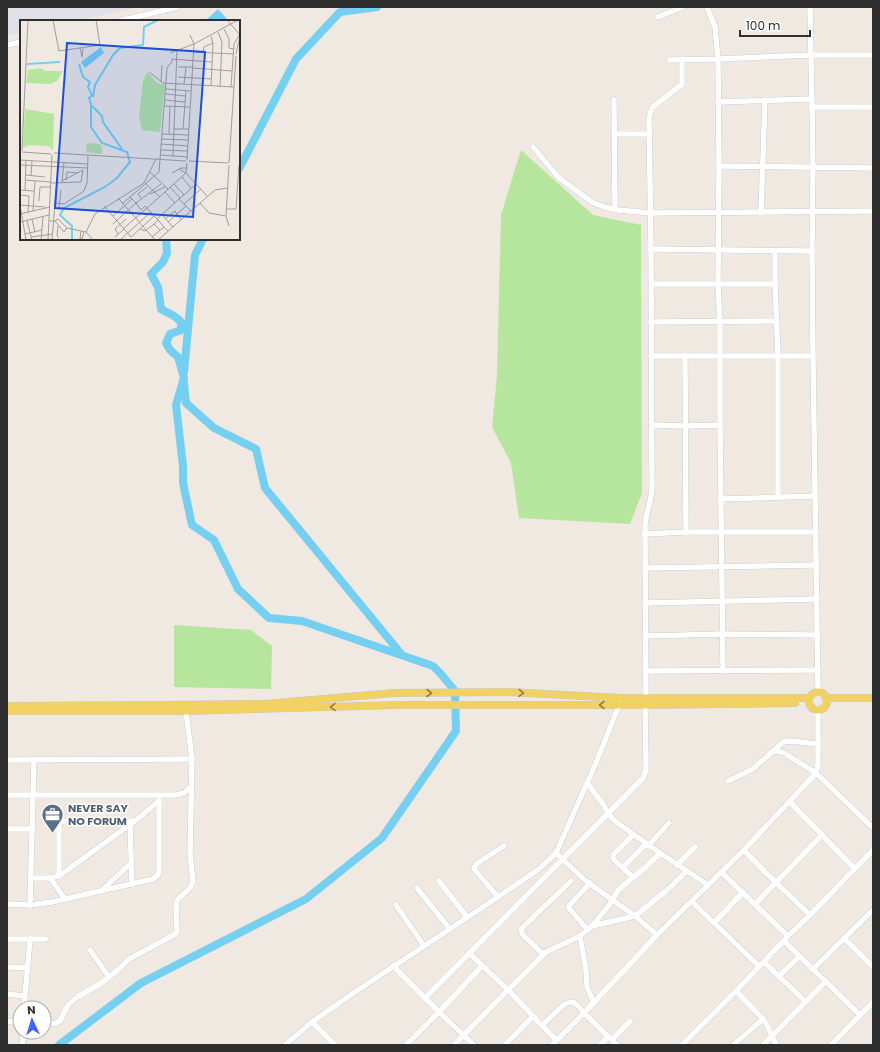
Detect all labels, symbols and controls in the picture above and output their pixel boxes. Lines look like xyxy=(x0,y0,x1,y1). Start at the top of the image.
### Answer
scale bar xyxy=(740,12,810,38)
text: 100 m xyxy=(746,17,780,34)
inset map xyxy=(20,20,240,240)
one-way arrow xyxy=(518,688,524,697)
one-way arrow xyxy=(426,689,432,697)
one-way arrow xyxy=(599,701,605,709)
one-way arrow xyxy=(330,703,336,711)
place label: NEVER SAY NO FORUM xyxy=(68,800,129,829)
office icon: NEVER SAY NO FORUM xyxy=(40,801,66,834)
north arrow xyxy=(12,1000,52,1040)
text: N xyxy=(27,1002,36,1018)

